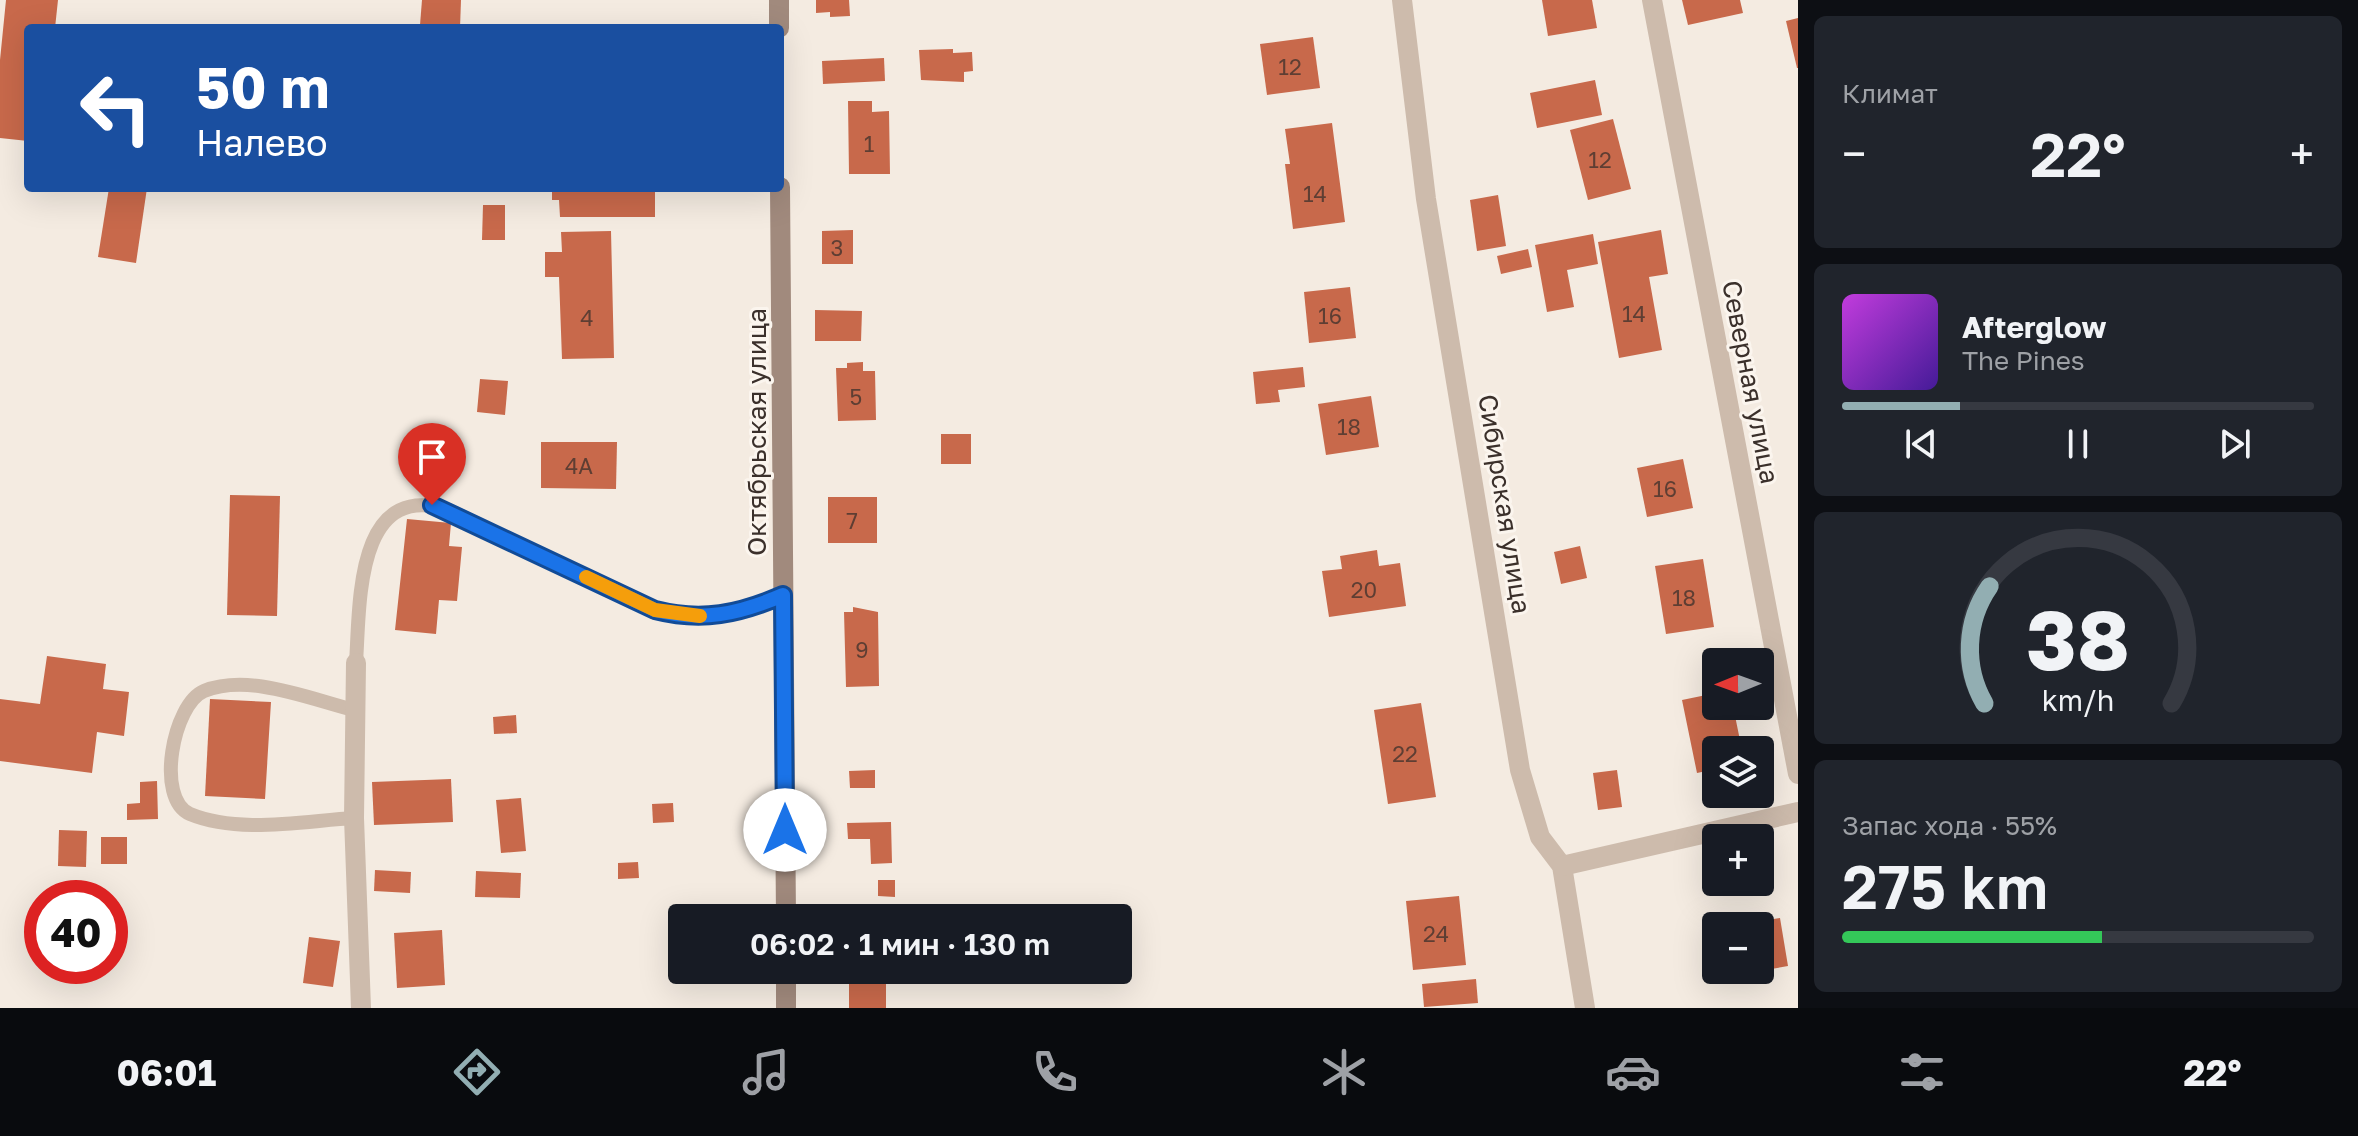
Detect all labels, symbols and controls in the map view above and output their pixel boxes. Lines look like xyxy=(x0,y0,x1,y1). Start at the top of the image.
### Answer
text: 50 m xyxy=(196,53,330,120)
house number: 12 xyxy=(1278,53,1302,80)
icon: left xyxy=(64,56,168,160)
text: Климат xyxy=(1842,78,1938,109)
text: 22° xyxy=(2030,118,2126,190)
text: Налево xyxy=(196,121,328,164)
text: − xyxy=(1842,127,1866,180)
text: + xyxy=(2290,127,2314,180)
house number: 1 xyxy=(864,130,875,157)
house number: 12 xyxy=(1588,146,1612,173)
house number: 14 xyxy=(1303,180,1327,207)
house number: 3 xyxy=(831,234,843,261)
street label: Северная улица xyxy=(1716,278,1786,486)
house number: 14 xyxy=(1622,300,1646,327)
house number: 16 xyxy=(1318,302,1342,329)
house number: 4 xyxy=(580,304,594,331)
street label: Октябрьская улица xyxy=(741,308,772,556)
text: Afterglow xyxy=(1962,309,2106,345)
text: The Pines xyxy=(1962,345,2085,376)
house number: 5 xyxy=(850,383,862,410)
street label: Сибирская улица xyxy=(1472,392,1538,616)
house number: 18 xyxy=(1337,413,1361,440)
icon: previous xyxy=(1899,422,1943,466)
icon: pause xyxy=(2056,422,2100,466)
icon: next xyxy=(2213,422,2257,466)
pin xyxy=(398,423,466,505)
icon: arrive xyxy=(410,435,454,479)
house number: 4А xyxy=(565,452,593,479)
house number: 16 xyxy=(1653,475,1677,502)
house number: 7 xyxy=(846,507,858,534)
house number: 20 xyxy=(1351,576,1377,603)
house number: 18 xyxy=(1672,584,1696,611)
text: 38 xyxy=(2026,588,2130,688)
house number: 9 xyxy=(855,636,869,663)
north arrow xyxy=(1702,648,1774,720)
map controls xyxy=(1702,648,1774,984)
text: km/h xyxy=(2042,683,2114,717)
button: layers xyxy=(1702,736,1774,808)
house number: 22 xyxy=(1392,740,1418,767)
position arrow xyxy=(743,788,827,872)
text: Запас хода · 55% xyxy=(1842,810,2057,841)
button: + xyxy=(1702,824,1774,896)
text: 275 km xyxy=(1842,850,2048,922)
speed limit sign: 40 xyxy=(24,880,128,984)
button: − xyxy=(1702,912,1774,984)
house number: 24 xyxy=(1423,920,1449,947)
text: 06:02 · 1 мин · 130 m xyxy=(750,926,1050,962)
icon: directions xyxy=(449,1044,505,1100)
icon: music xyxy=(738,1044,794,1100)
icon: phone xyxy=(1027,1044,1083,1100)
icon: climate xyxy=(1316,1044,1372,1100)
icon: car xyxy=(1605,1044,1661,1100)
icon: filters xyxy=(1894,1044,1950,1100)
text: 06:01 xyxy=(117,1051,216,1094)
text: 22° xyxy=(2183,1051,2241,1094)

